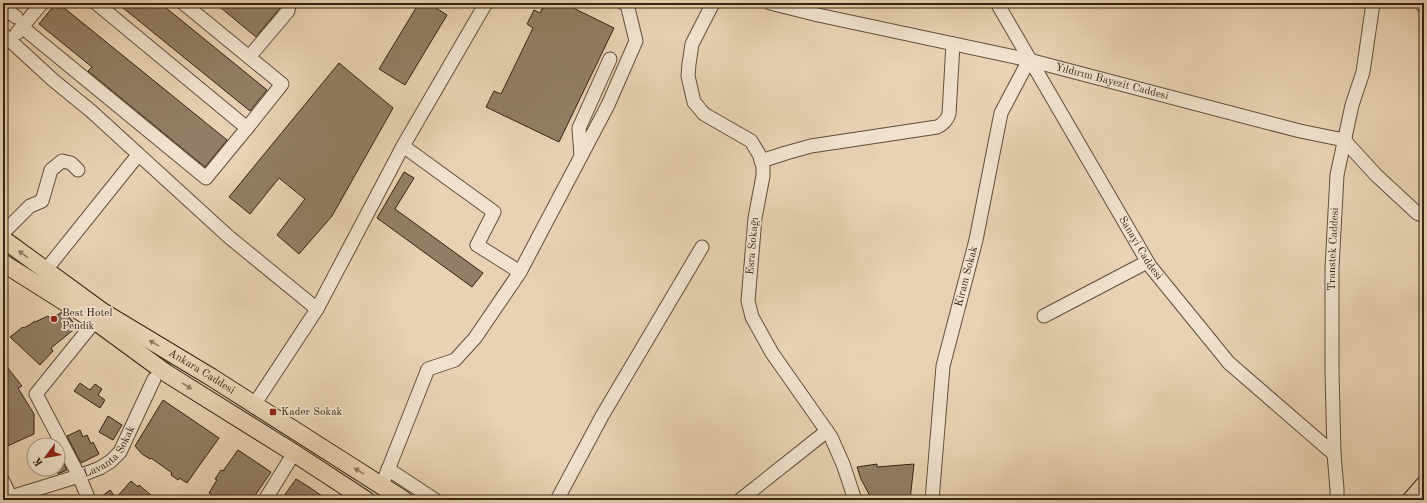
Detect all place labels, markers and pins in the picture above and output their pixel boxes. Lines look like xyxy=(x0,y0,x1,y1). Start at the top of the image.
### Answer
place label: Best Hotel Pendik xyxy=(62,308,112,332)
marker: Best Hotel Pendik xyxy=(49,314,59,324)
marker: Kader Sokak xyxy=(268,407,278,417)
place label: Kader Sokak xyxy=(281,407,343,418)

